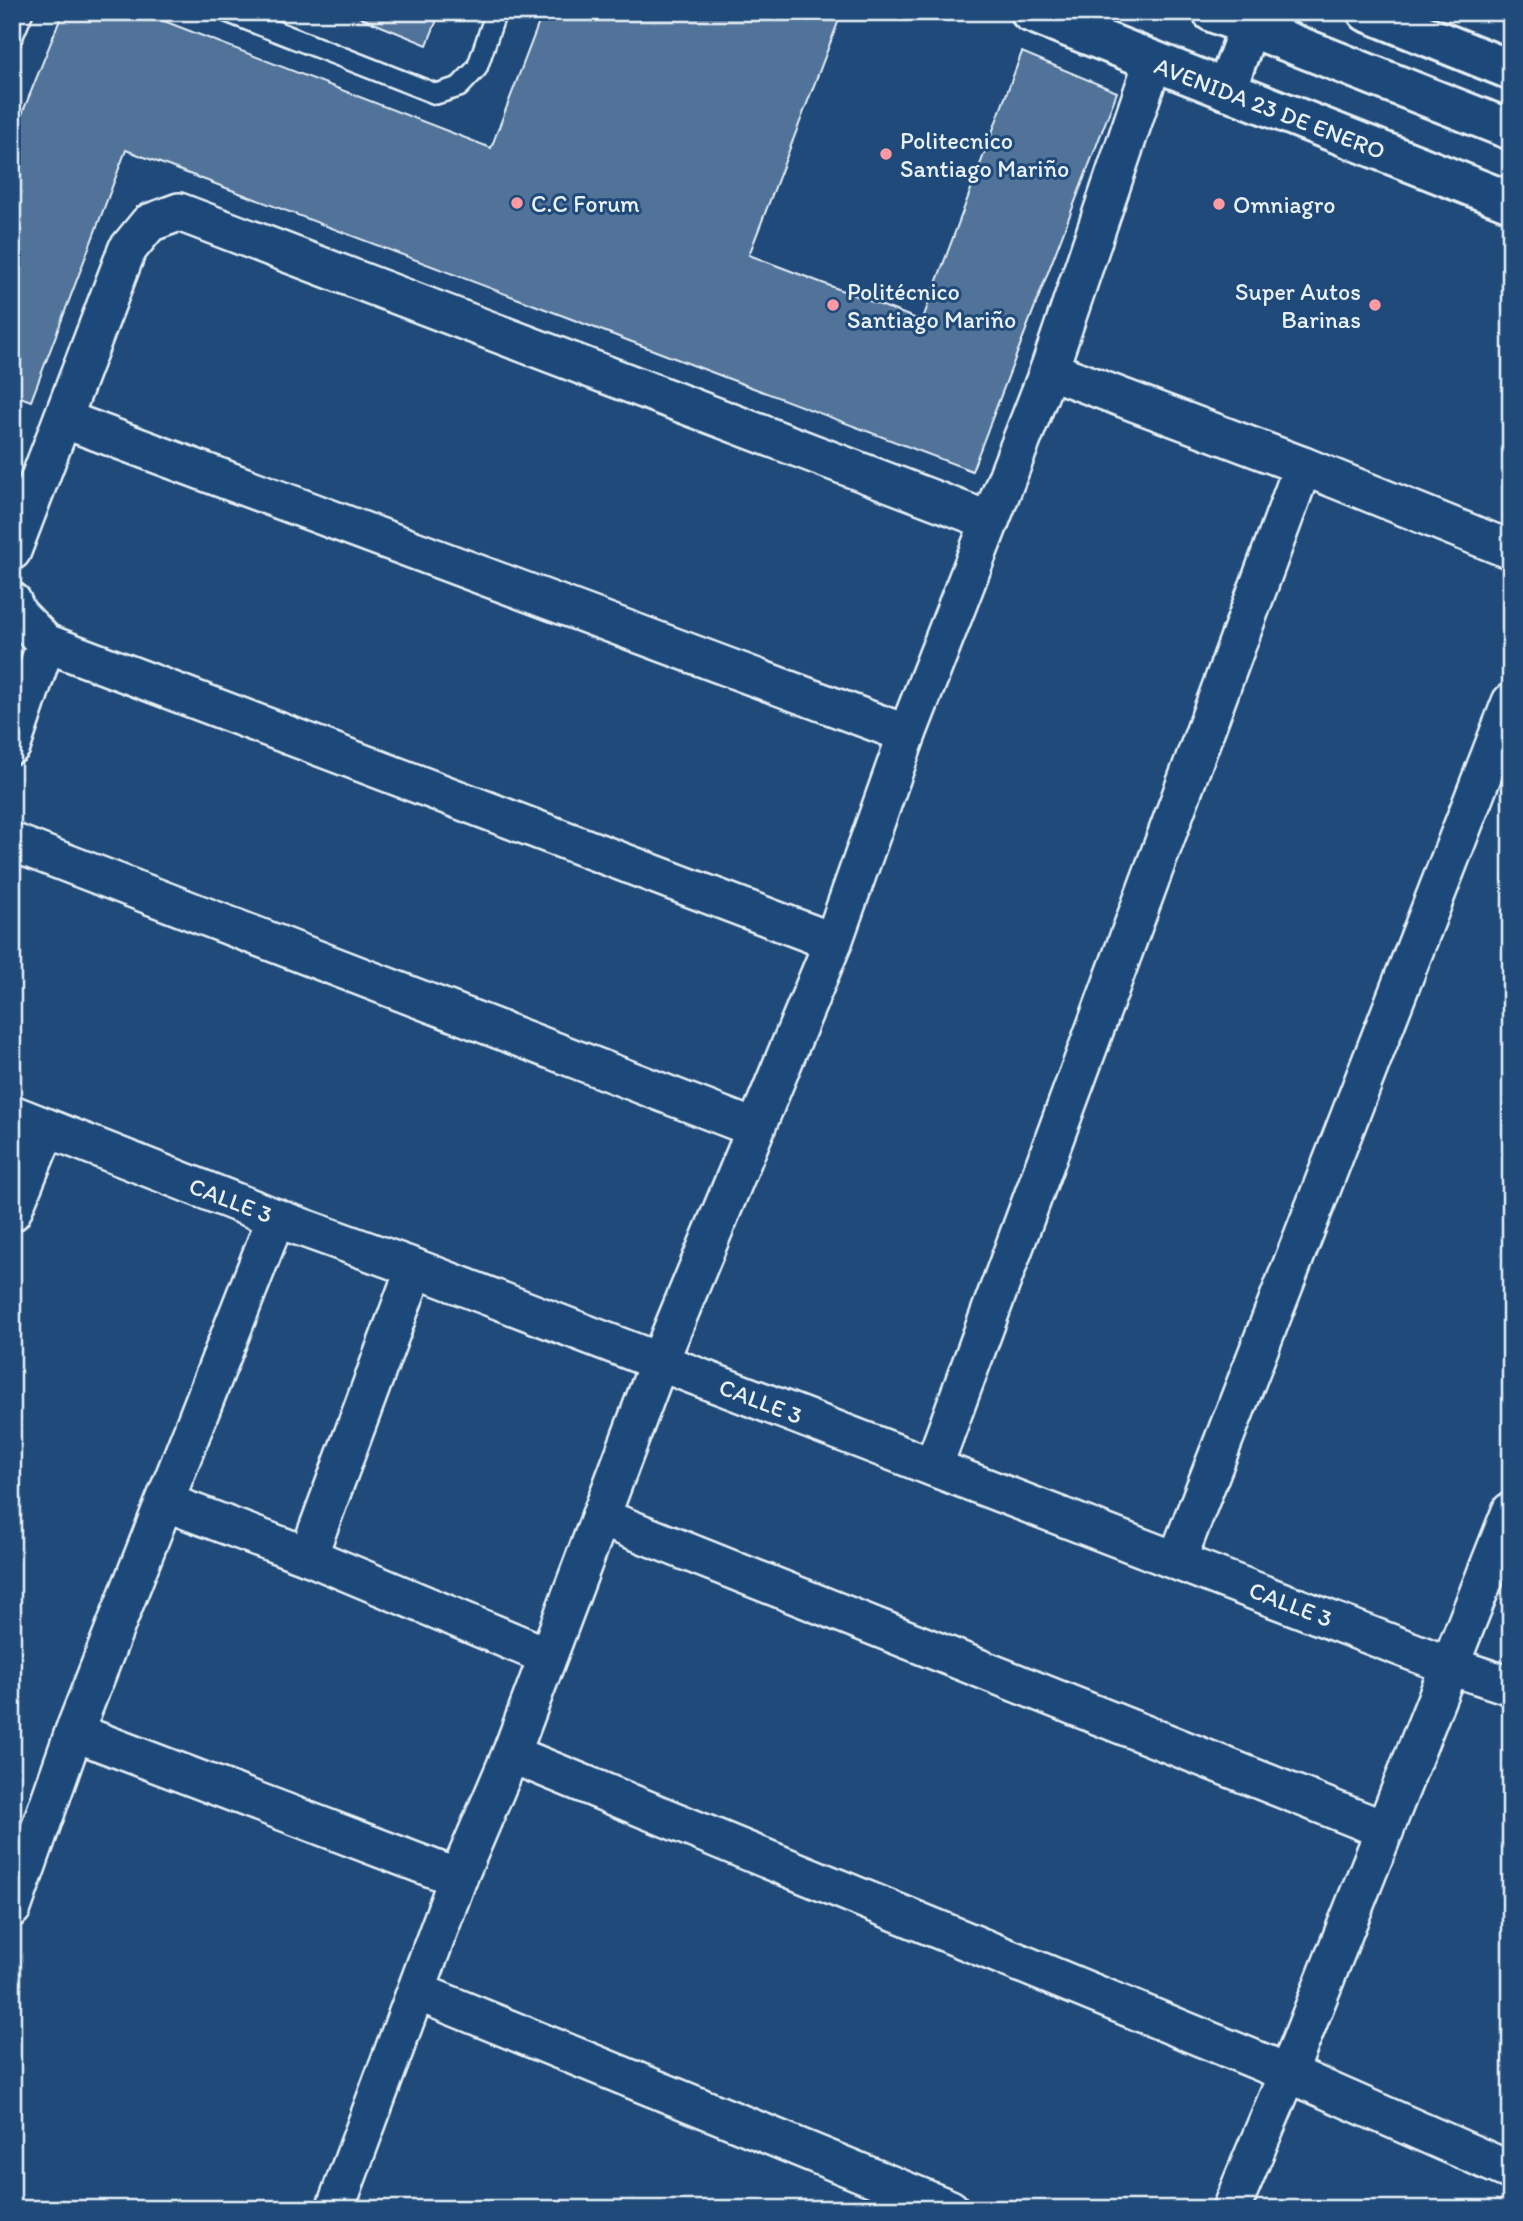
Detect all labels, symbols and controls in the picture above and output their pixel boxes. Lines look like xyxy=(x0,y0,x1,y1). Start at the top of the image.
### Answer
street label: AVENIDA 23 DE ENERO xyxy=(1151,51,1389,165)
place label: Politecnico Santiago Mariño xyxy=(900,126,1069,183)
marker: Politecnico Santiago Mariño xyxy=(878,146,894,162)
place label: C.C Forum xyxy=(531,189,640,218)
place label: Omniagro xyxy=(1233,190,1335,219)
marker: C.C Forum xyxy=(509,195,525,211)
marker: Omniagro xyxy=(1211,196,1227,212)
place label: Politécnico Santiago Mariño xyxy=(847,277,1016,334)
place label: Super Autos Barinas xyxy=(1235,277,1361,334)
marker: Politécnico Santiago Mariño xyxy=(825,297,841,313)
marker: Super Autos Barinas xyxy=(1367,297,1383,313)
street label: CALLE 3 xyxy=(185,1171,277,1229)
street label: CALLE 3 xyxy=(715,1372,807,1430)
street label: CALLE 3 xyxy=(1245,1575,1337,1633)

